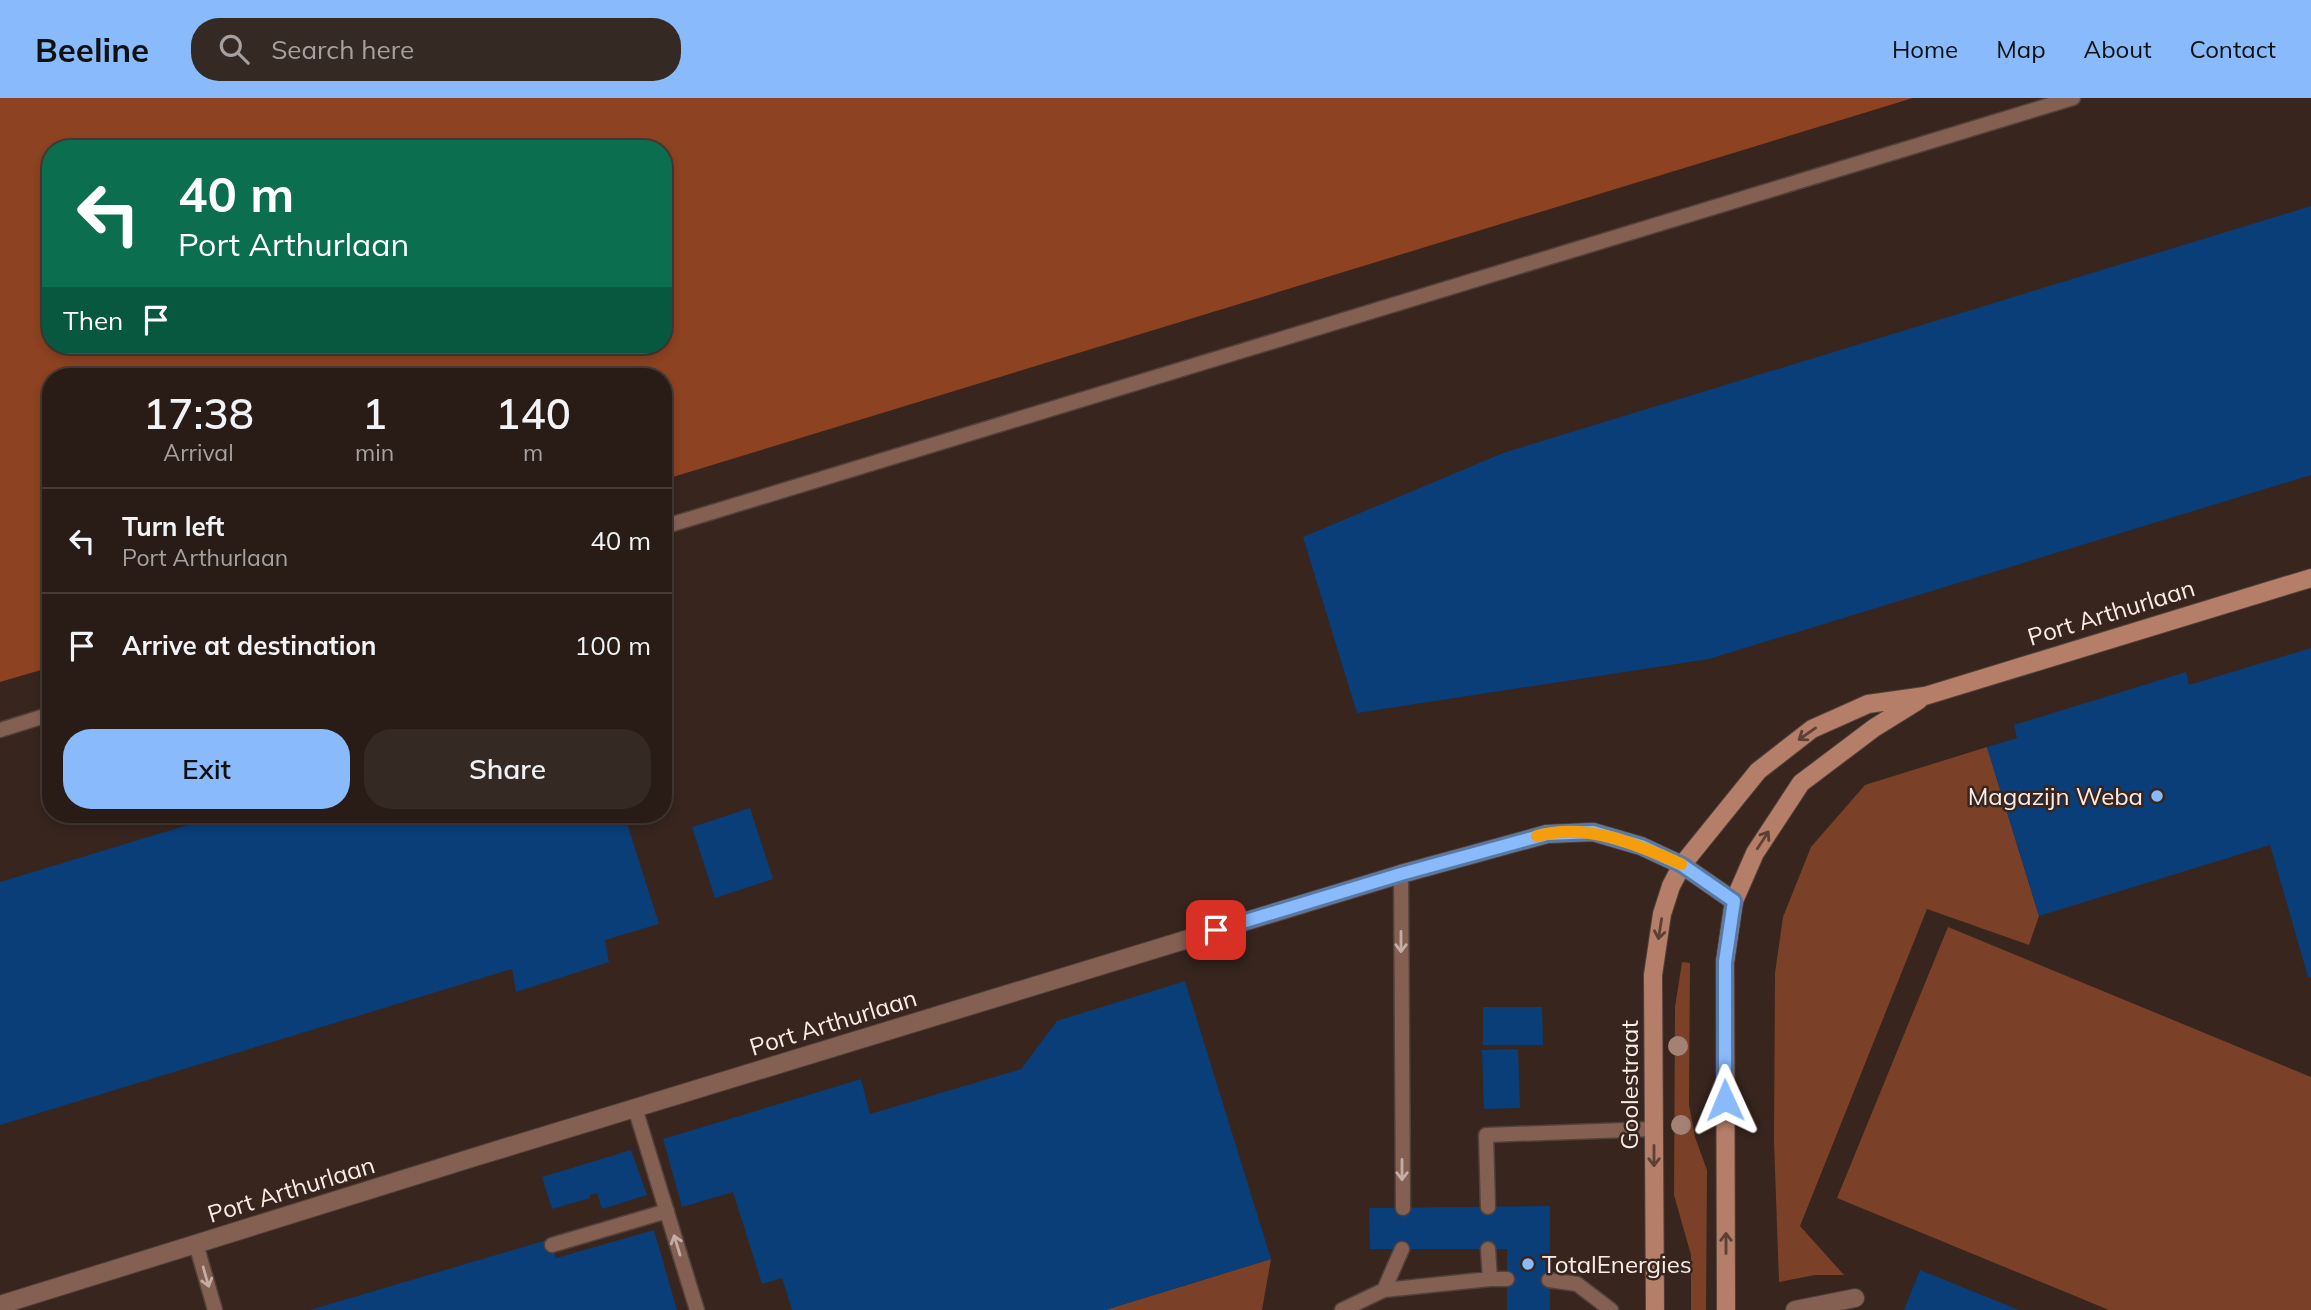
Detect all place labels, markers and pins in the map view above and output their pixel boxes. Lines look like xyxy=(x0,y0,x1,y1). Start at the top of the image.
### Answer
place label: Magazijn Weba xyxy=(1968,781,2143,811)
marker: Magazijn Weba xyxy=(2149,788,2165,804)
pin xyxy=(1186,900,1246,960)
place label: TotalEnergies xyxy=(1542,1249,1692,1279)
marker: TotalEnergies xyxy=(1520,1256,1536,1272)

